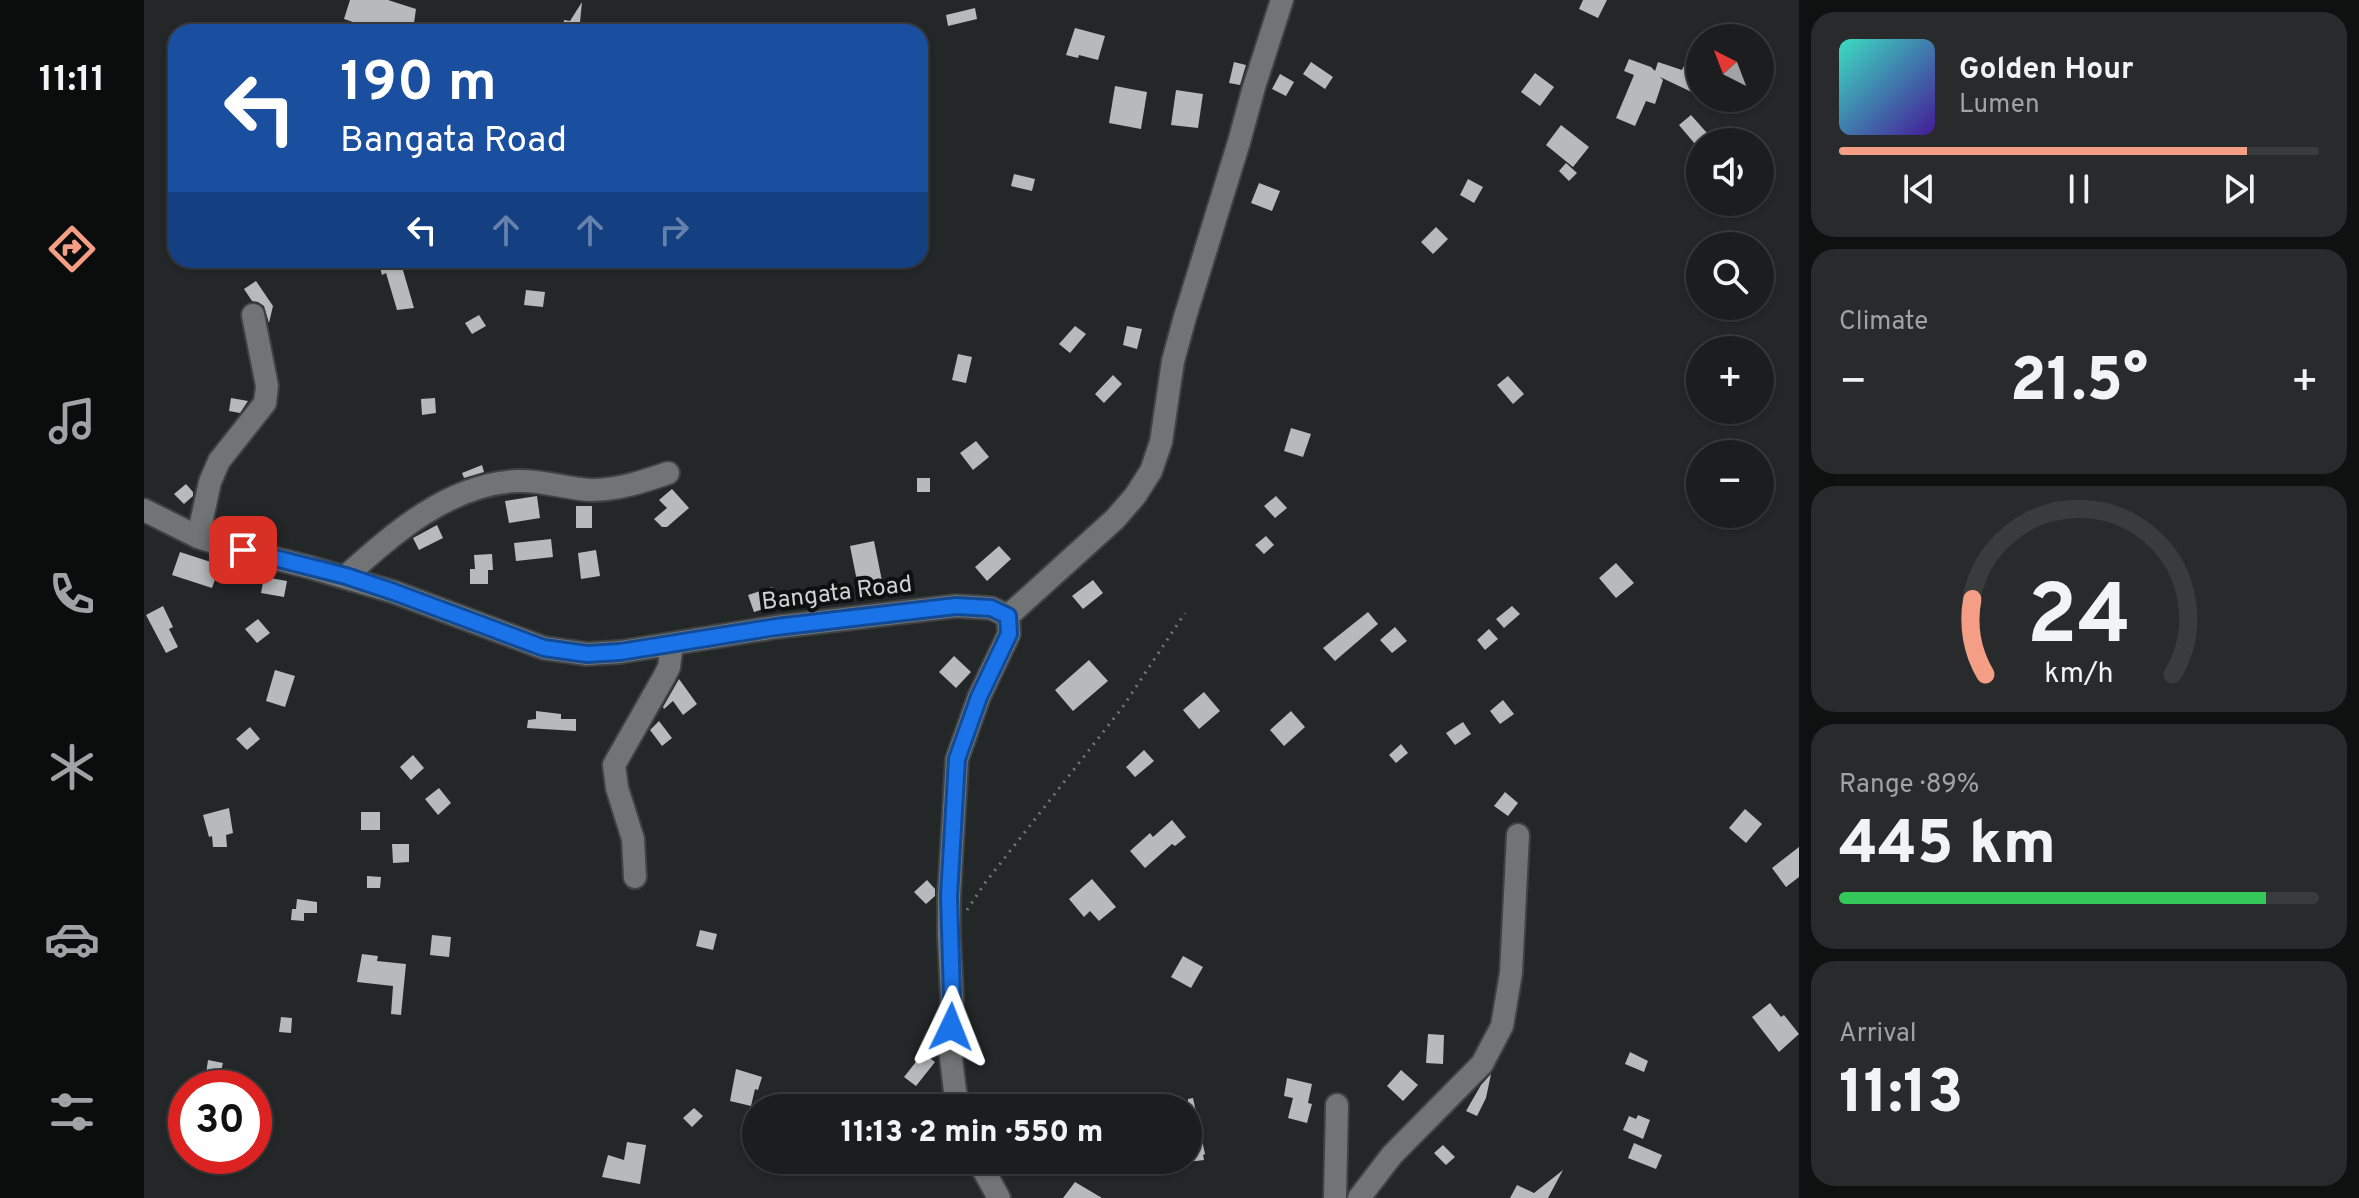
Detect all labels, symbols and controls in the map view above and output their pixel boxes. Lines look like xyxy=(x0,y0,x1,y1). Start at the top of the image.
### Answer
north arrow xyxy=(1686,24,1774,112)
map controls xyxy=(1686,24,1774,528)
text: 190 m xyxy=(340,50,497,120)
text: Golden Hour xyxy=(1959,52,2133,89)
icon: left xyxy=(208,56,312,160)
text: 11:11 xyxy=(39,58,105,104)
text: Lumen xyxy=(1959,89,2040,122)
text: Bangata Road xyxy=(340,119,567,165)
button: sound xyxy=(1686,128,1774,216)
icon: previous xyxy=(1897,167,1941,211)
icon: pause xyxy=(2057,167,2101,211)
icon: next xyxy=(2217,167,2261,211)
icon: left xyxy=(400,208,444,252)
icon: ahead xyxy=(484,208,528,252)
icon: ahead xyxy=(568,208,612,252)
icon: right xyxy=(652,208,696,252)
icon: directions xyxy=(44,221,100,277)
button: search xyxy=(1686,232,1774,320)
text: Climate xyxy=(1839,306,1928,339)
button: + xyxy=(1686,336,1774,424)
text: 21.5° xyxy=(2010,346,2148,422)
text: − xyxy=(1839,356,1867,412)
text: + xyxy=(2291,356,2319,412)
icon: music xyxy=(44,393,100,449)
button: − xyxy=(1686,440,1774,528)
pin xyxy=(209,516,277,584)
icon: arrive xyxy=(221,528,265,572)
icon: phone xyxy=(44,566,100,622)
text: 24 xyxy=(2027,568,2131,673)
street label: Bangata Road xyxy=(760,570,914,618)
text: km/h xyxy=(2044,657,2114,693)
icon: climate xyxy=(44,739,100,795)
text: Range · 89% xyxy=(1839,769,1979,802)
text: 445 km xyxy=(1839,809,2056,885)
icon: car xyxy=(44,911,100,967)
position arrow xyxy=(909,985,993,1069)
text: Arrival xyxy=(1839,1018,1917,1051)
text: 11:13 xyxy=(1839,1058,1964,1134)
speed limit sign: 30 xyxy=(168,1070,272,1174)
icon: filters xyxy=(44,1084,100,1140)
text: 11:13 · 2 min · 550 m xyxy=(841,1115,1103,1152)

